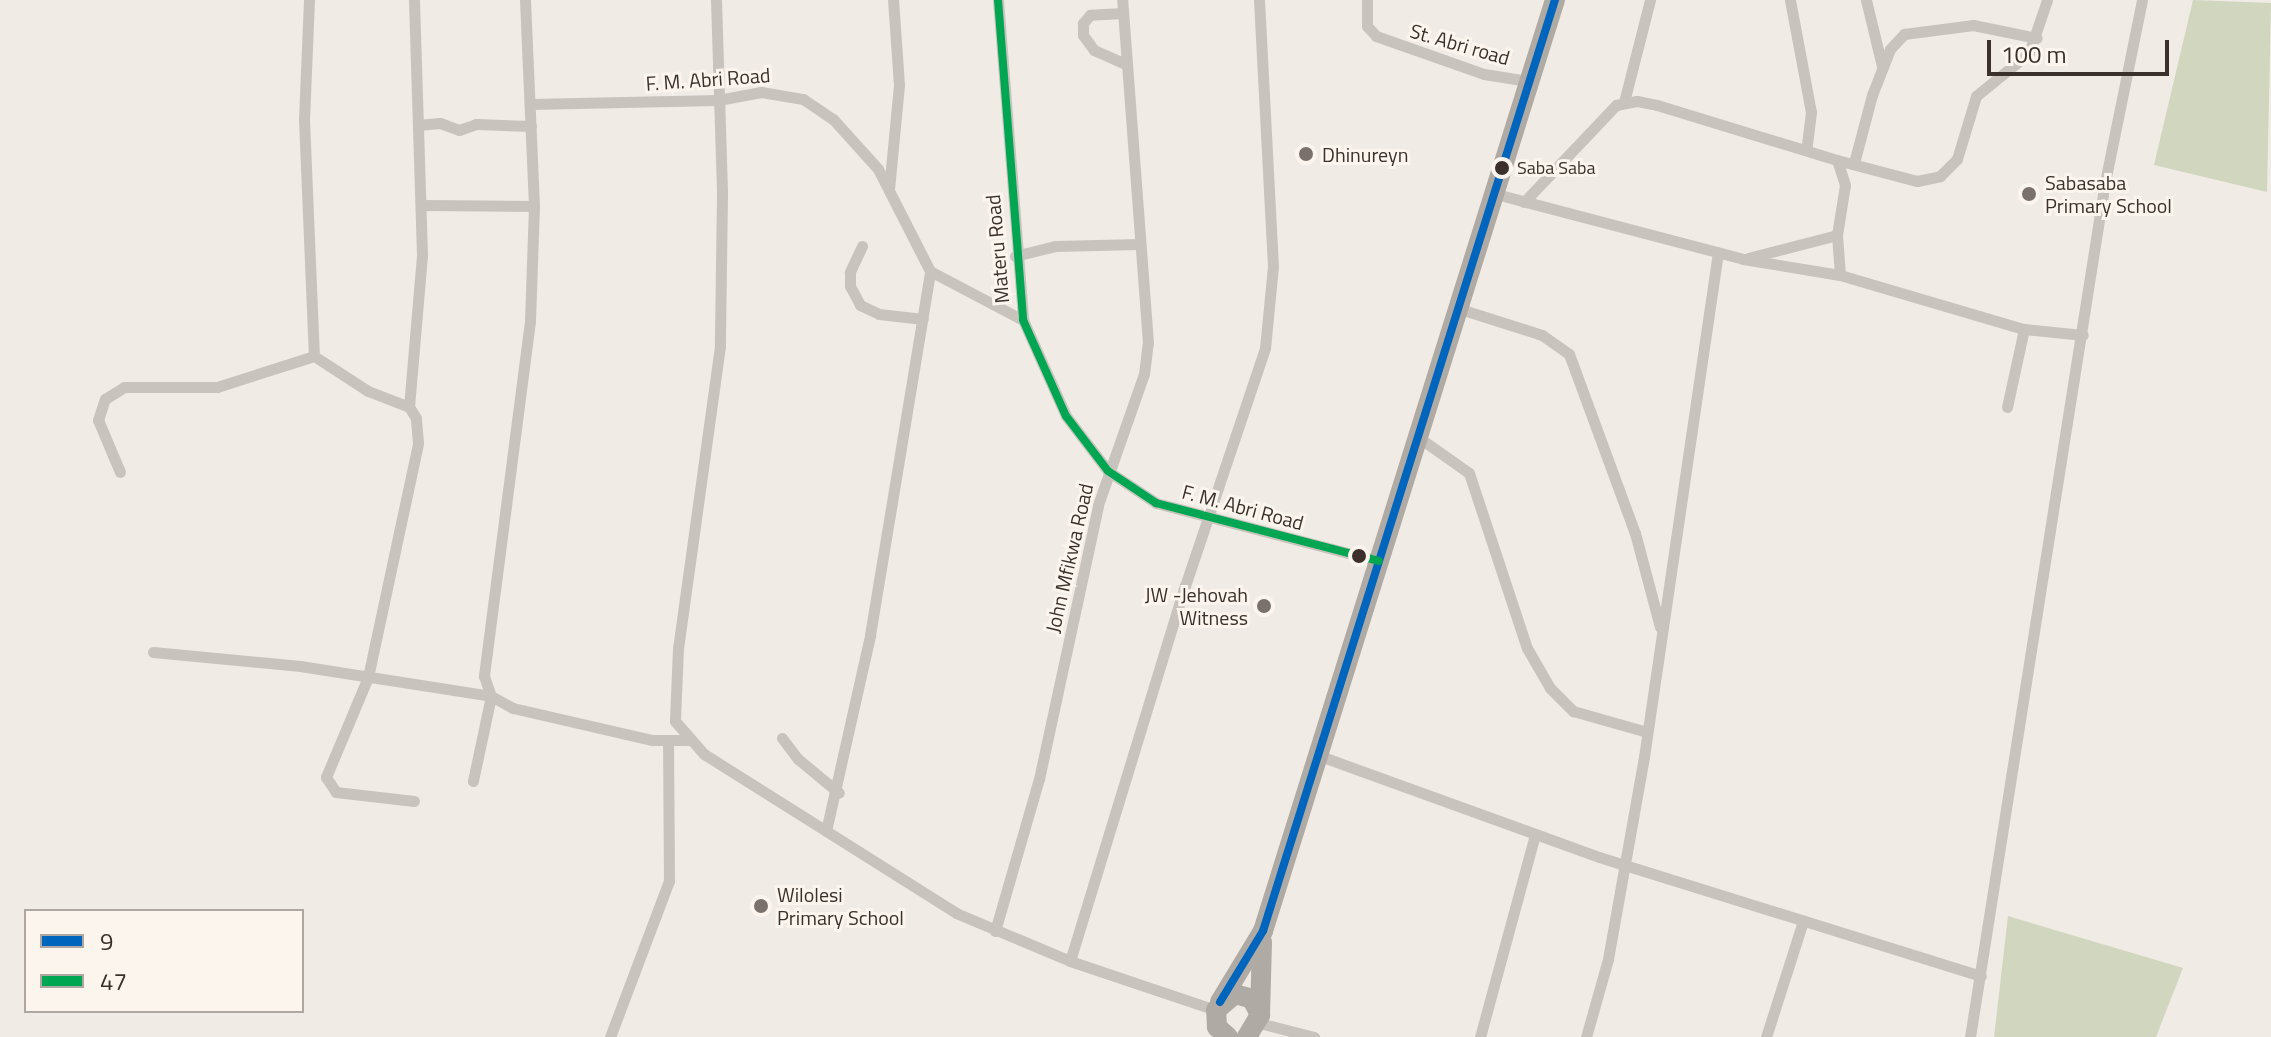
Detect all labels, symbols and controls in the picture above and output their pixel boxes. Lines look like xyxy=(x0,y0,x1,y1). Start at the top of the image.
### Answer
street label: St. Abri road xyxy=(1407,18,1513,70)
scale bar xyxy=(1991,24,2173,74)
text: 100 m xyxy=(2001,36,2067,72)
street label: F. M. Abri Road xyxy=(645,63,771,95)
place label: Dhinureyn xyxy=(1322,142,1408,166)
marker: Dhinureyn xyxy=(1297,145,1315,163)
place label: Saba Saba xyxy=(1517,157,1595,179)
marker: Saba Saba xyxy=(1494,160,1510,176)
place label: Sabasaba Primary School xyxy=(2045,170,2172,217)
marker: Sabasaba Primary School xyxy=(2020,185,2038,203)
street label: Materu Road xyxy=(980,194,1014,304)
street label: F. M. Abri Road xyxy=(1180,479,1306,535)
street label: John Mfikwa Road xyxy=(1040,481,1098,635)
unlabelled marker xyxy=(1351,548,1367,564)
place label: JW -Jehovah Witness xyxy=(1145,582,1248,629)
marker: JW -Jehovah Witness xyxy=(1255,597,1273,615)
place label: Wilolesi Primary School xyxy=(777,882,904,929)
marker: Wilolesi Primary School xyxy=(752,897,770,915)
legend xyxy=(24,909,304,1013)
text: 9 xyxy=(100,923,113,959)
text: 47 xyxy=(100,963,127,999)

